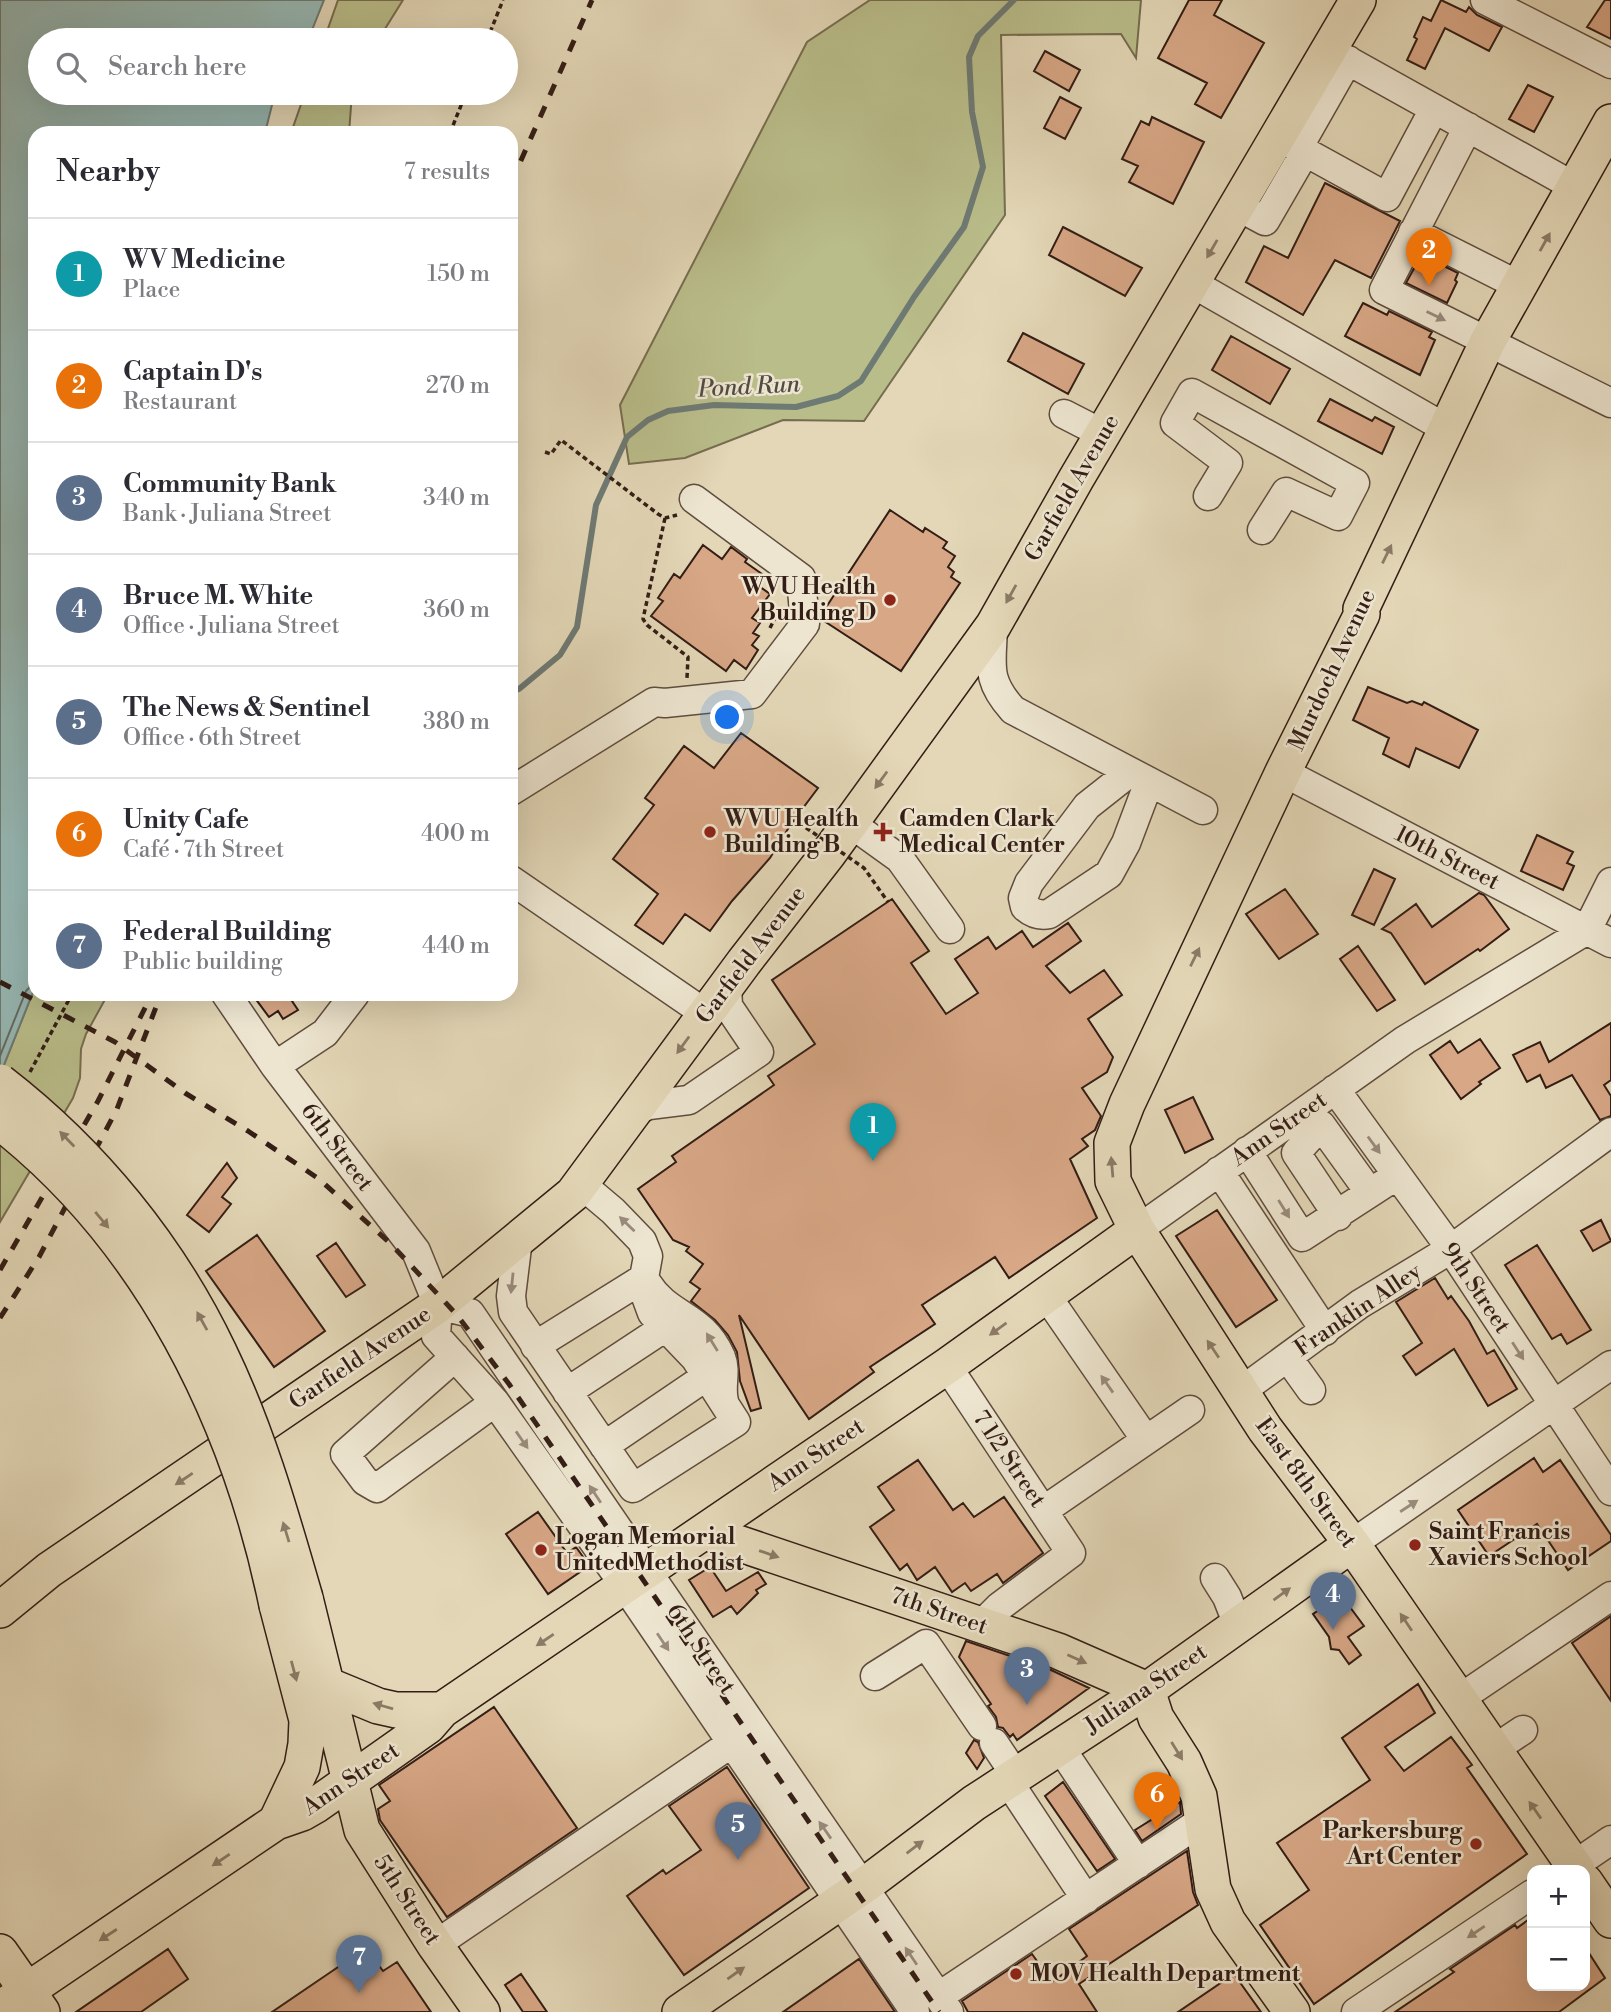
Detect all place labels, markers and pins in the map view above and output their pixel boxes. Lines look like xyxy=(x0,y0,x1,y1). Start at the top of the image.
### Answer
pin: 2 xyxy=(1406,228,1452,286)
place label: WVU Health Building D xyxy=(740,573,876,627)
marker: WVU Health Building D xyxy=(882,592,898,608)
place label: WVU Health Building B xyxy=(723,805,859,859)
place label: Camden Clark Medical Center xyxy=(899,805,1065,859)
marker: Camden Clark Medical Center xyxy=(873,822,893,842)
marker: WVU Health Building B xyxy=(702,824,718,840)
pin: 1 xyxy=(850,1103,896,1161)
place label: Saint Francis Xaviers School xyxy=(1428,1518,1589,1572)
place label: Logan Memorial United Methodist xyxy=(555,1523,744,1577)
marker: Saint Francis Xaviers School xyxy=(1407,1537,1423,1553)
marker: Logan Memorial United Methodist xyxy=(533,1542,549,1558)
pin: 4 xyxy=(1310,1572,1356,1630)
pin: 3 xyxy=(1004,1647,1050,1705)
pin: 6 xyxy=(1134,1772,1180,1830)
pin: 5 xyxy=(715,1802,761,1860)
place label: Parkersburg Art Center xyxy=(1323,1817,1463,1871)
marker: Parkersburg Art Center xyxy=(1468,1836,1484,1852)
pin: 7 xyxy=(336,1935,382,1993)
place label: MOV Health Department xyxy=(1030,1960,1301,1988)
marker: MOV Health Department xyxy=(1008,1966,1024,1982)

